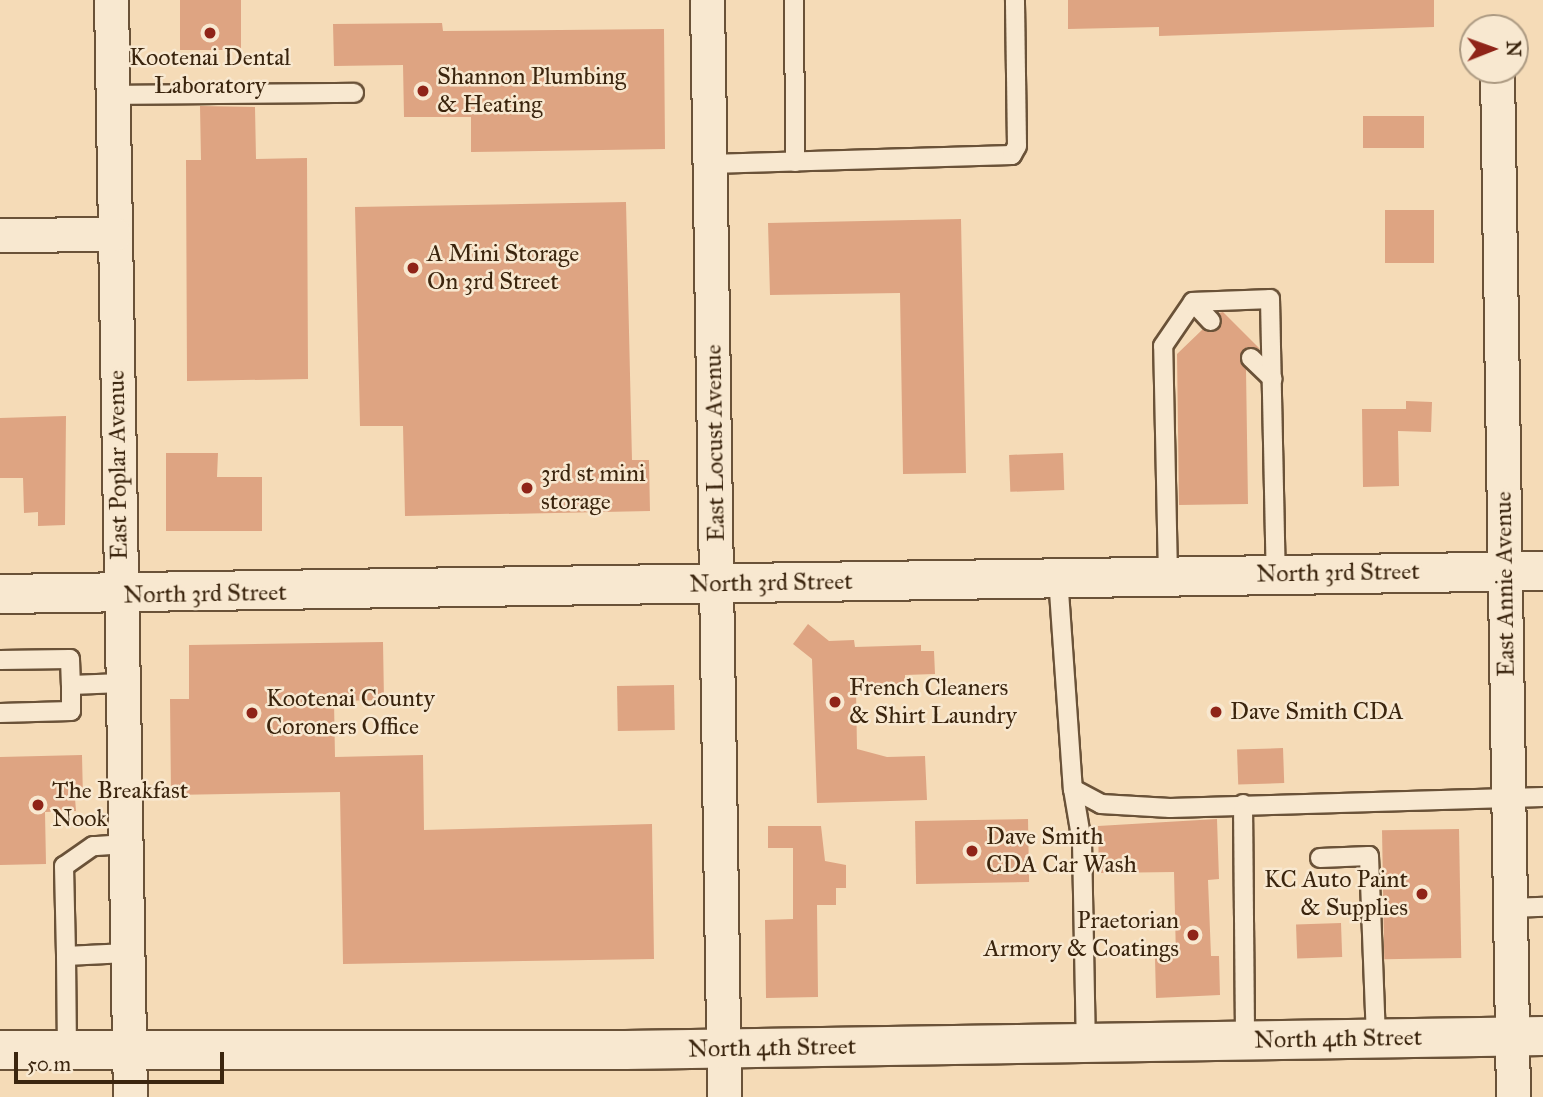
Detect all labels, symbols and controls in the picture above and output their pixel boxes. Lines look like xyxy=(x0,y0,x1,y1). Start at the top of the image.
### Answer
north arrow xyxy=(1459,14,1529,84)
marker: Kootenai Dental Laboratory xyxy=(202,25,218,41)
text: N xyxy=(1502,40,1525,57)
place label: Kootenai Dental Laboratory xyxy=(129,44,291,100)
place label: Shannon Plumbing & Heating xyxy=(437,63,626,119)
marker: Shannon Plumbing & Heating xyxy=(415,83,431,99)
place label: A Mini Storage On 3rd Street xyxy=(427,240,579,296)
marker: A Mini Storage On 3rd Street xyxy=(405,260,421,276)
street label: East Locust Avenue xyxy=(699,344,731,542)
street label: East Poplar Avenue xyxy=(102,370,134,560)
place label: 3rd st mini storage xyxy=(541,460,645,516)
marker: 3rd st mini storage xyxy=(519,480,535,496)
street label: East Annie Avenue xyxy=(1489,491,1521,677)
street label: North 3rd Street xyxy=(1256,557,1420,589)
street label: North 3rd Street xyxy=(689,567,853,599)
street label: North 3rd Street xyxy=(123,578,287,610)
place label: French Cleaners & Shirt Laundry xyxy=(849,674,1017,730)
place label: Kootenai County Coroners Office xyxy=(266,685,435,741)
marker: French Cleaners & Shirt Laundry xyxy=(827,694,843,710)
place label: Dave Smith CDA xyxy=(1230,698,1404,726)
marker: Dave Smith CDA xyxy=(1208,704,1224,720)
marker: Kootenai County Coroners Office xyxy=(244,705,260,721)
place label: The Breakfast Nook xyxy=(52,777,188,833)
marker: The Breakfast Nook xyxy=(30,797,46,813)
place label: Dave Smith CDA Car Wash xyxy=(986,823,1137,879)
marker: Dave Smith CDA Car Wash xyxy=(964,843,980,859)
place label: KC Auto Paint & Supplies xyxy=(1264,866,1408,922)
marker: KC Auto Paint & Supplies xyxy=(1414,886,1430,902)
place label: Praetorian Armory & Coatings xyxy=(984,907,1179,963)
marker: Praetorian Armory & Coatings xyxy=(1185,927,1201,943)
street label: North 4th Street xyxy=(1254,1023,1422,1055)
street label: North 4th Street xyxy=(688,1032,856,1064)
scale bar xyxy=(18,1038,228,1082)
text: 50 m xyxy=(27,1051,71,1077)

